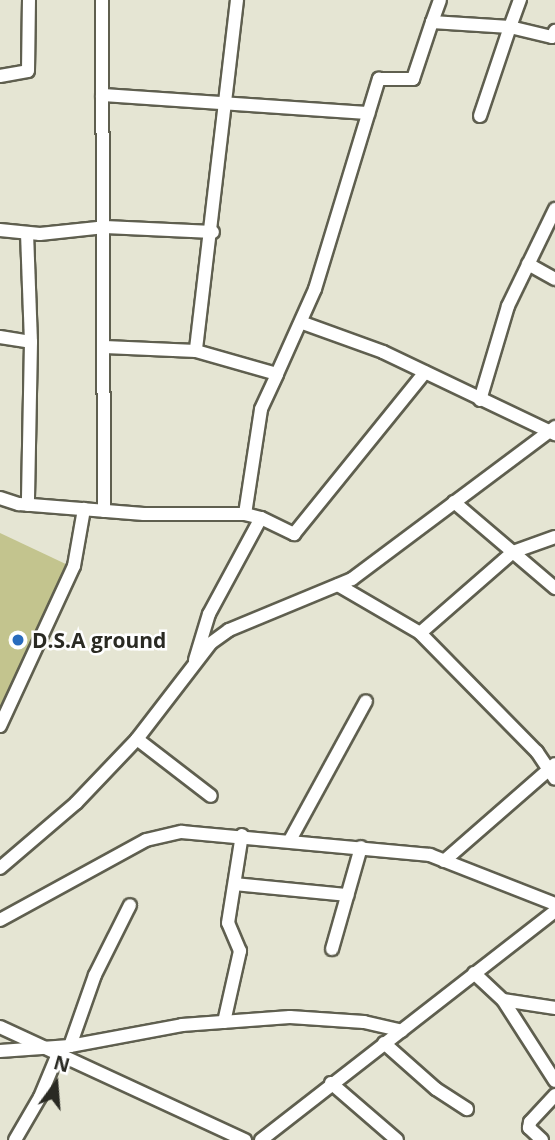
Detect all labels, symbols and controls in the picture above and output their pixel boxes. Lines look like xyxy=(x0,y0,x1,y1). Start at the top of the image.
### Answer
place label: D.S.A ground xyxy=(32,627,166,653)
marker: D.S.A ground xyxy=(10,632,26,648)
north arrow xyxy=(21,1049,91,1119)
text: N xyxy=(51,1049,73,1078)

